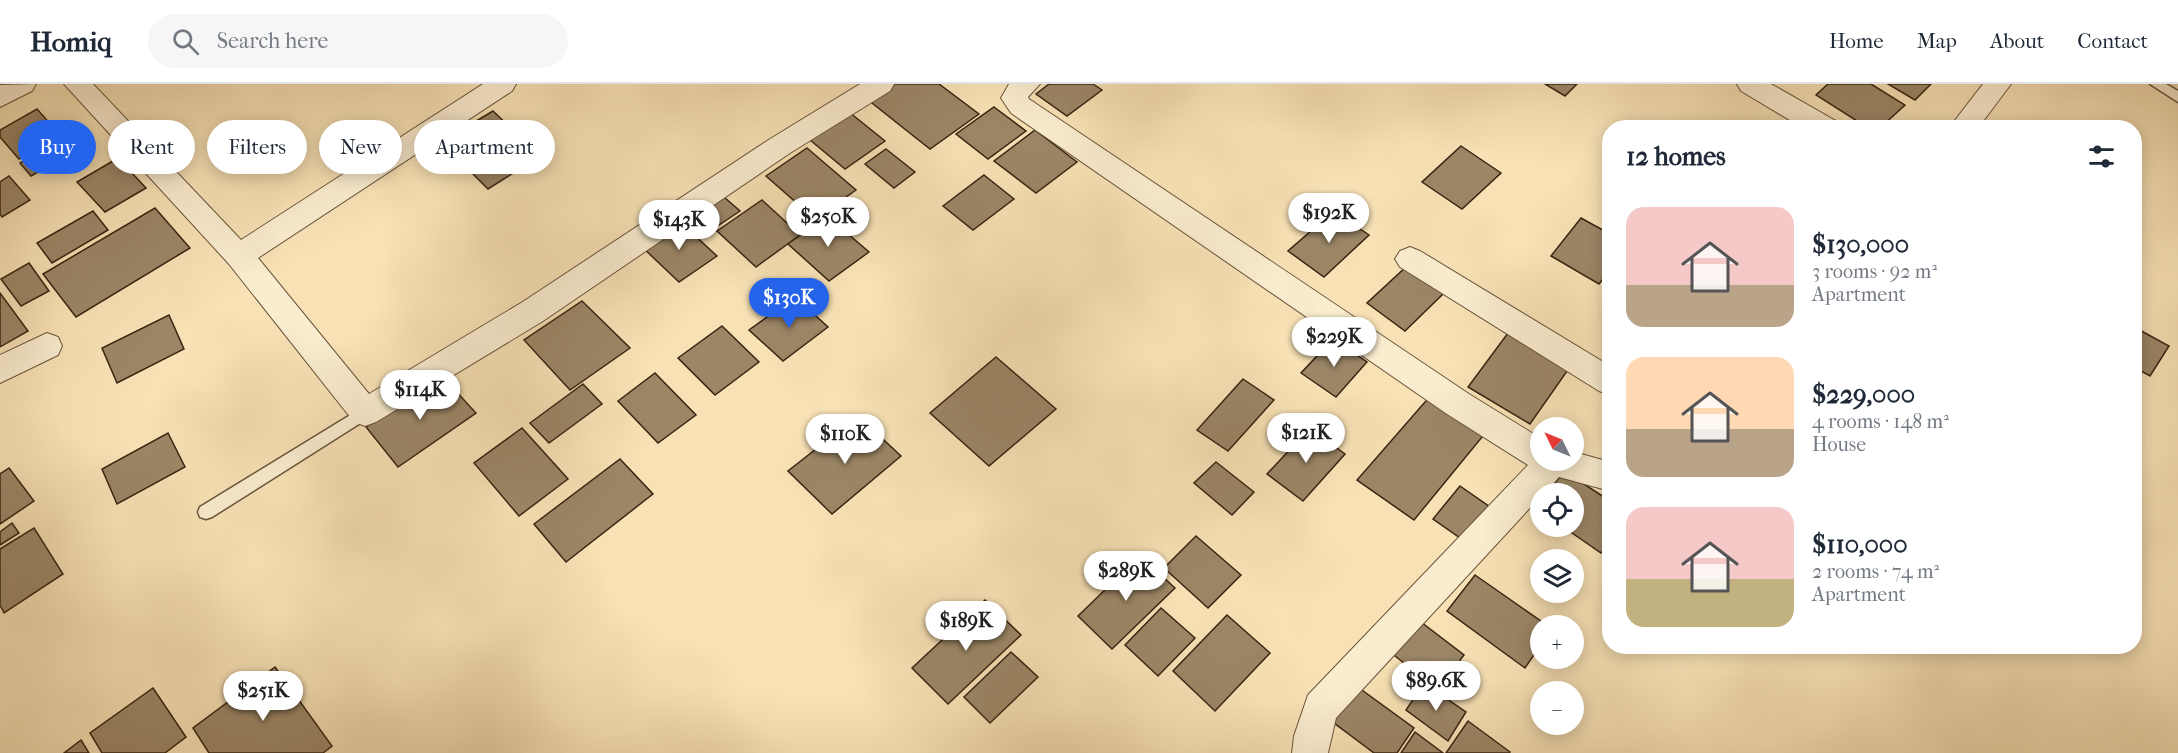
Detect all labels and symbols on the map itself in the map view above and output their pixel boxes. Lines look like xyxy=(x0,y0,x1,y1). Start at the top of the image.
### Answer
pin: $192K xyxy=(1287,193,1371,244)
pin: $250K xyxy=(786,197,870,248)
pin: $143K xyxy=(637,200,721,251)
pin: $130K xyxy=(747,278,831,329)
pin: $229K xyxy=(1292,317,1376,368)
pin: $114K xyxy=(378,370,462,421)
pin: $121K xyxy=(1264,413,1348,464)
pin: $110K xyxy=(803,414,887,465)
north arrow xyxy=(1530,417,1584,471)
pin: $289K xyxy=(1084,551,1168,602)
pin: $189K xyxy=(924,601,1008,652)
pin: $89.6K xyxy=(1387,661,1485,712)
pin: $251K xyxy=(221,671,305,722)

